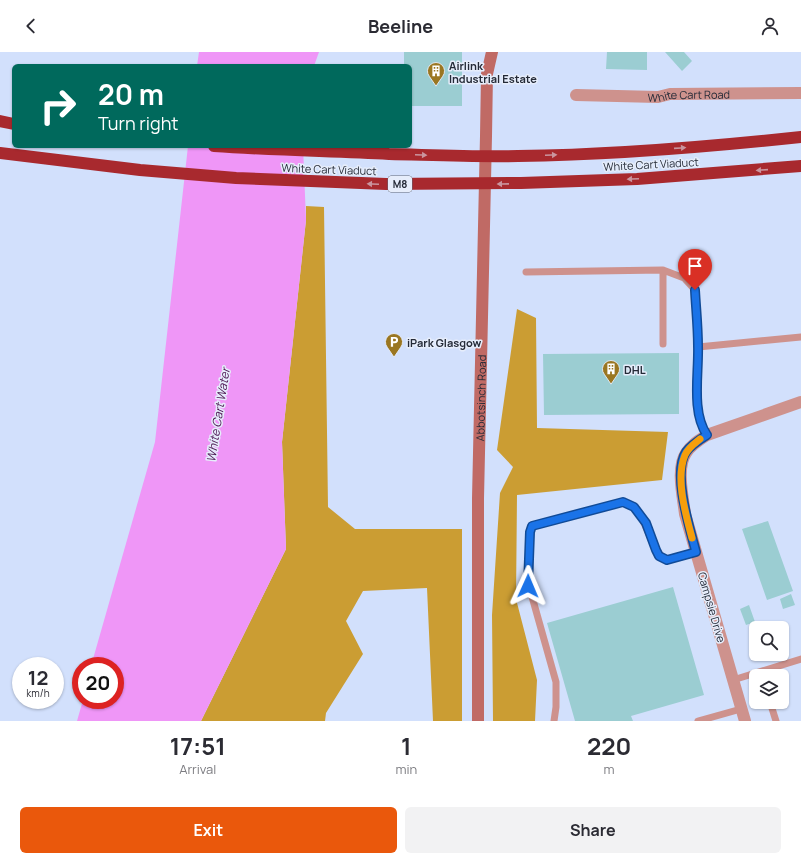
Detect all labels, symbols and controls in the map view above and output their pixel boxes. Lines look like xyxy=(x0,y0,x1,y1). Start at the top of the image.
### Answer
text: Beeline xyxy=(368,14,433,38)
icon: back xyxy=(20,15,42,37)
icon: person xyxy=(759,15,781,37)
place label: Airlink Industrial Estate xyxy=(449,58,537,86)
building icon: Airlink Industrial Estate xyxy=(426,61,446,86)
text: 20 m xyxy=(98,75,164,113)
icon: right xyxy=(32,80,84,132)
street label: White Cart Road xyxy=(647,86,730,105)
text: Turn right xyxy=(98,111,179,135)
one-way arrow xyxy=(674,145,686,152)
one-way arrow xyxy=(415,152,428,158)
one-way arrow xyxy=(545,152,557,159)
street label: White Cart Viaduct xyxy=(603,154,699,174)
street label: White Cart Viaduct xyxy=(281,160,377,178)
one-way arrow xyxy=(756,166,768,173)
road number: M8 xyxy=(388,176,412,192)
one-way arrow xyxy=(626,176,639,182)
one-way arrow xyxy=(367,180,379,187)
one-way arrow xyxy=(497,180,509,187)
pin xyxy=(678,249,712,290)
icon: arrive xyxy=(684,255,706,277)
parking icon: iPark Glasgow xyxy=(384,332,404,357)
place label: iPark Glasgow xyxy=(407,335,482,350)
street label: Abbotsinch Road xyxy=(472,355,489,442)
building icon: DHL xyxy=(601,359,621,384)
place label: DHL xyxy=(624,362,646,377)
water label: White Cart Water xyxy=(202,365,234,463)
position arrow xyxy=(507,565,549,607)
street label: Campsie Drive xyxy=(695,570,729,644)
map controls xyxy=(749,621,789,709)
button: search xyxy=(749,621,789,661)
speed limit sign: 20 xyxy=(72,657,124,709)
text: 12 xyxy=(28,664,48,691)
button: layers xyxy=(749,669,789,709)
text: km/h xyxy=(26,686,50,700)
text: 17:51 xyxy=(170,729,226,762)
text: 1 xyxy=(401,729,412,762)
text: 220 xyxy=(587,729,631,762)
text: Arrival xyxy=(179,760,216,778)
text: min xyxy=(395,760,417,778)
text: m xyxy=(604,760,615,778)
button: Exit xyxy=(20,807,397,853)
button: Share xyxy=(405,807,781,853)

